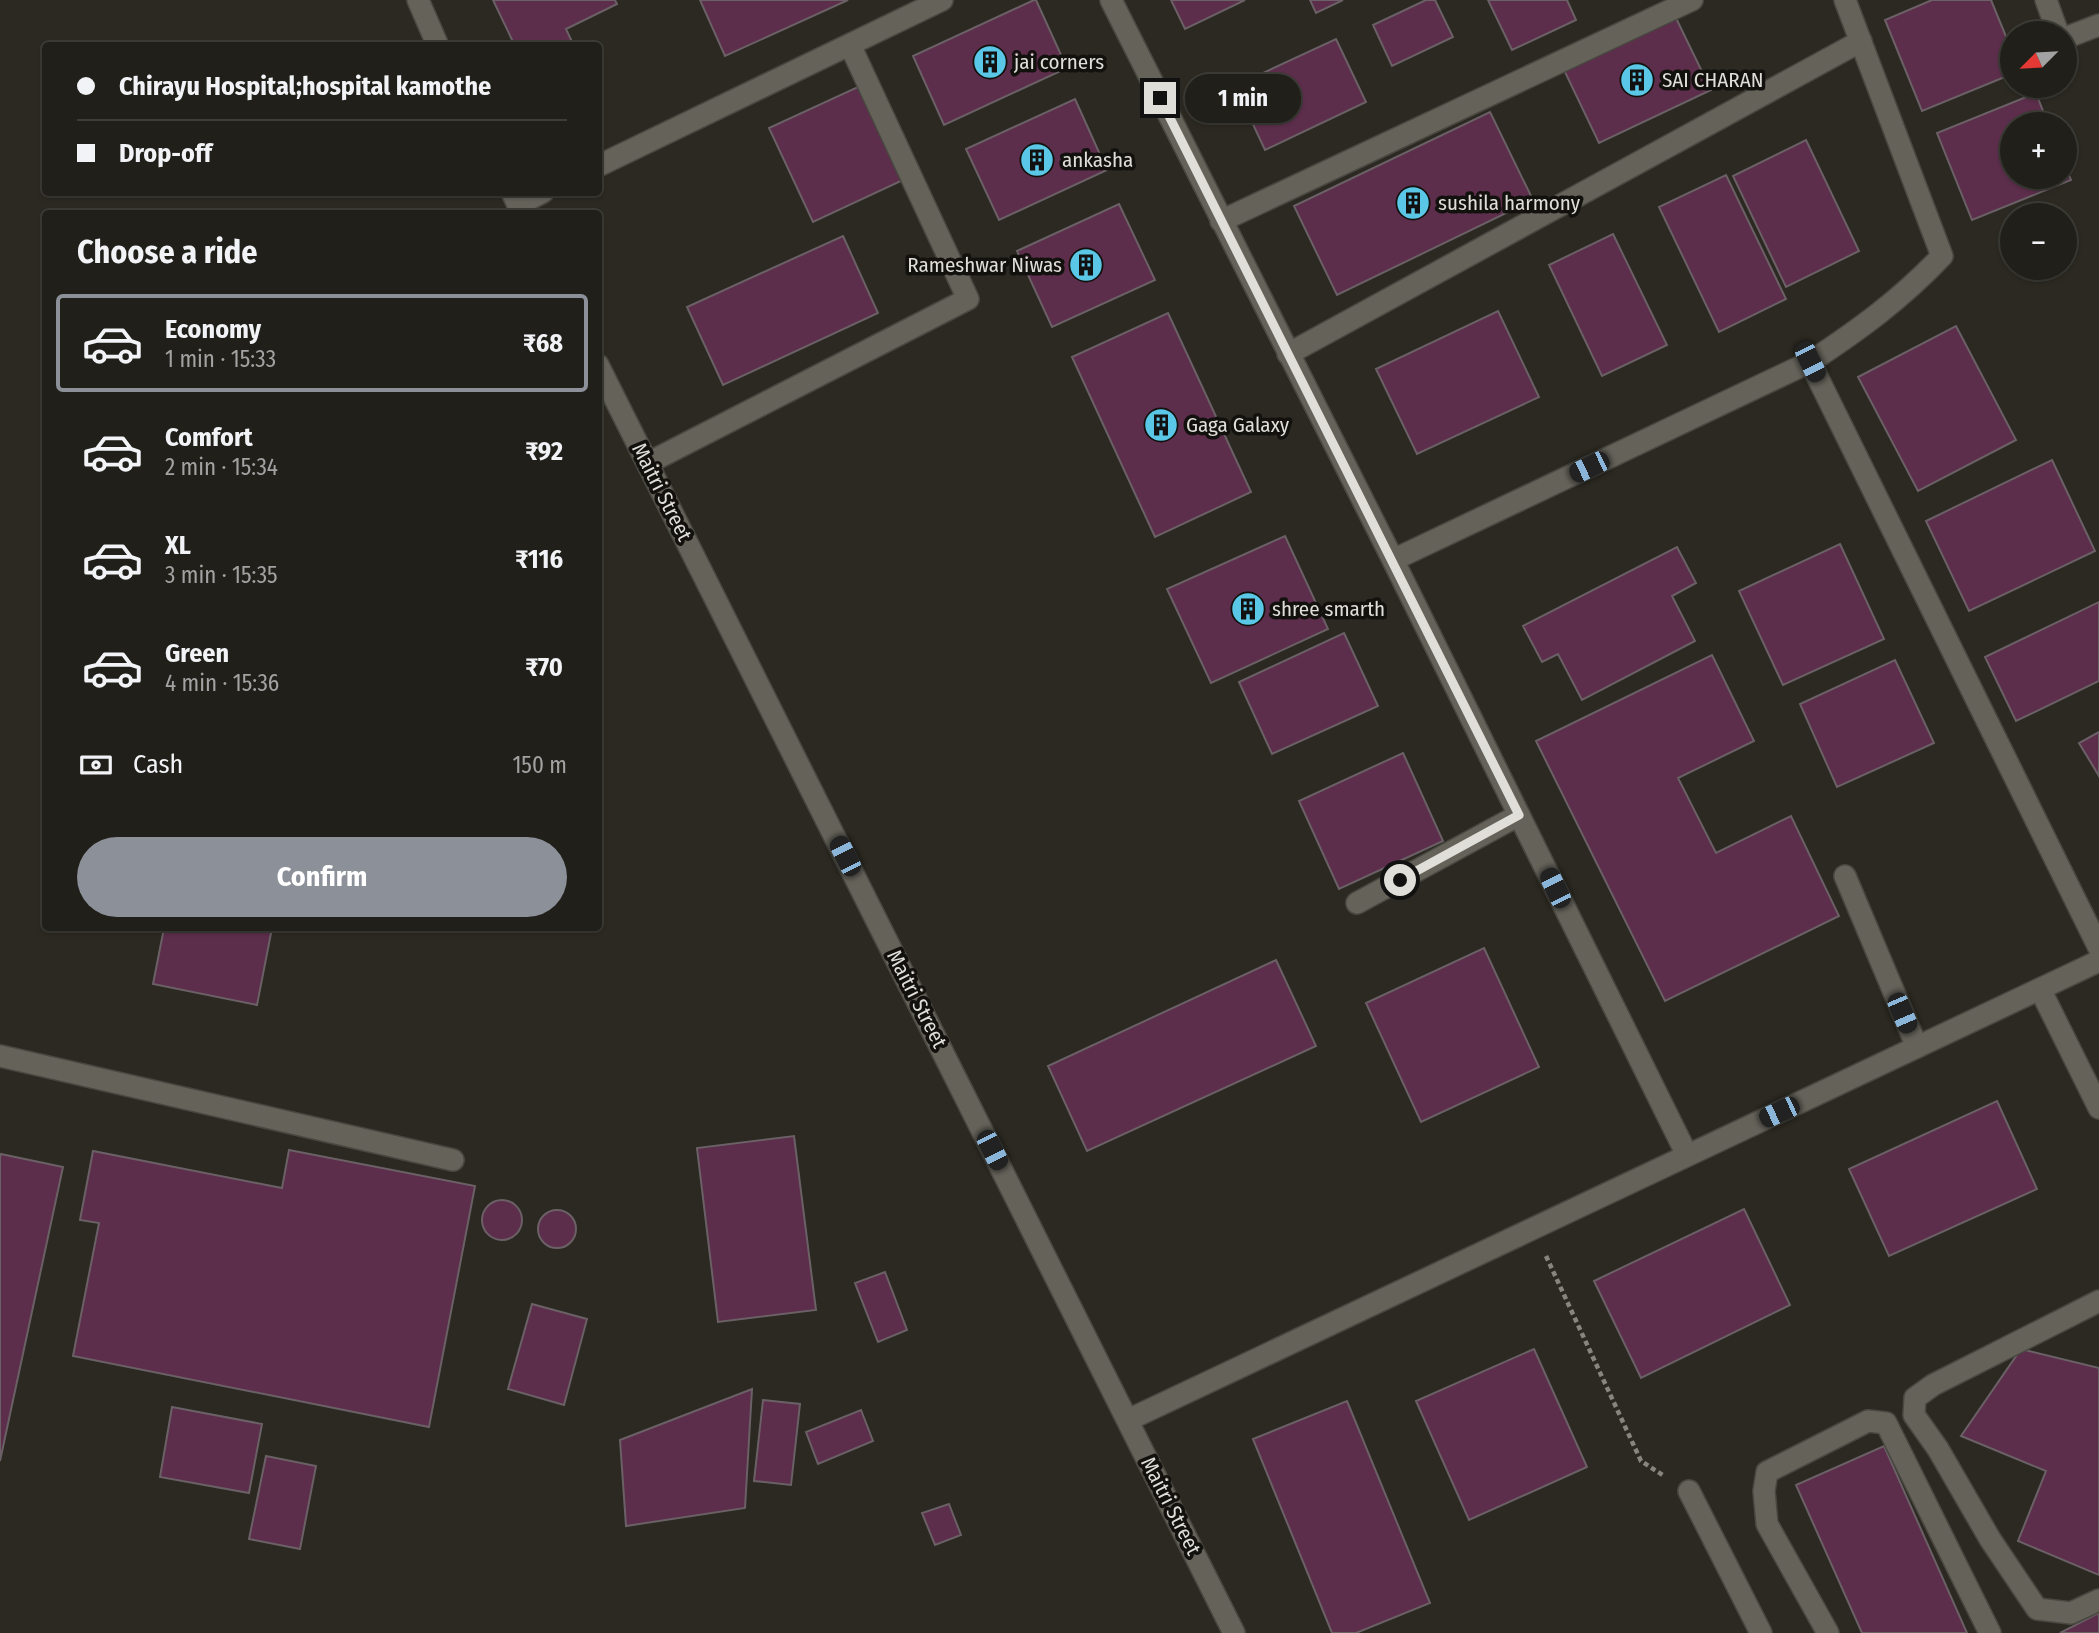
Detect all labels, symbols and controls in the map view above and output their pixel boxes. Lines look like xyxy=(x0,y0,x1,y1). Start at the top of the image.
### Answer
north arrow xyxy=(2000,21,2077,98)
map controls xyxy=(2000,21,2077,280)
building icon: jai corners xyxy=(971,43,1009,81)
place label: jai corners xyxy=(1013,49,1104,75)
building icon: SAI CHARAN xyxy=(1618,61,1656,99)
place label: SAI CHARAN xyxy=(1662,67,1763,93)
text: Chirayu Hospital;hospital kamothe xyxy=(119,71,491,102)
callout: 1 min xyxy=(1184,74,1300,122)
route end xyxy=(1144,82,1176,114)
text: 1 min xyxy=(1218,84,1268,112)
button: + xyxy=(2000,112,2077,189)
text: Drop-off xyxy=(119,138,212,169)
building icon: ankasha xyxy=(1018,141,1056,179)
place label: ankasha xyxy=(1062,147,1133,173)
building icon: sushila harmony xyxy=(1394,184,1432,222)
place label: sushila harmony xyxy=(1438,190,1581,216)
button: − xyxy=(2000,203,2077,280)
text: Choose a ride xyxy=(77,233,258,271)
building icon: Rameshwar Niwas xyxy=(1067,246,1105,284)
place label: Rameshwar Niwas xyxy=(907,252,1062,278)
icon: car xyxy=(81,312,144,375)
text: Economy xyxy=(165,314,261,345)
text: ₹68 xyxy=(523,328,563,359)
car xyxy=(1792,339,1829,385)
text: 1 min · 15:33 xyxy=(165,345,276,373)
building icon: Gaga Galaxy xyxy=(1142,406,1180,444)
place label: Gaga Galaxy xyxy=(1186,412,1290,438)
icon: car xyxy=(81,420,144,483)
text: Comfort xyxy=(165,422,253,453)
text: ₹92 xyxy=(525,436,563,467)
street label: Maitri Street xyxy=(626,439,698,545)
car xyxy=(1566,448,1613,486)
text: 2 min · 15:34 xyxy=(165,453,278,481)
icon: car xyxy=(81,528,144,591)
text: XL xyxy=(165,530,191,561)
text: ₹116 xyxy=(515,544,563,575)
text: 3 min · 15:35 xyxy=(165,561,278,589)
building icon: shree smarth xyxy=(1229,590,1267,628)
place label: shree smarth xyxy=(1272,596,1385,622)
icon: car xyxy=(81,636,144,699)
text: Green xyxy=(165,638,229,669)
text: ₹70 xyxy=(525,652,563,683)
text: 4 min · 15:36 xyxy=(165,669,279,697)
icon: cash xyxy=(77,746,115,784)
text: Cash xyxy=(133,749,183,780)
text: 150 m xyxy=(512,751,567,779)
car xyxy=(827,833,864,879)
button: Confirm xyxy=(77,837,567,917)
route start xyxy=(1384,864,1416,896)
car xyxy=(1537,865,1574,911)
street label: Maitri Street xyxy=(881,946,953,1052)
car xyxy=(1885,990,1920,1036)
car xyxy=(1756,1094,1803,1130)
car xyxy=(974,1127,1011,1173)
street label: Maitri Street xyxy=(1135,1453,1207,1559)

